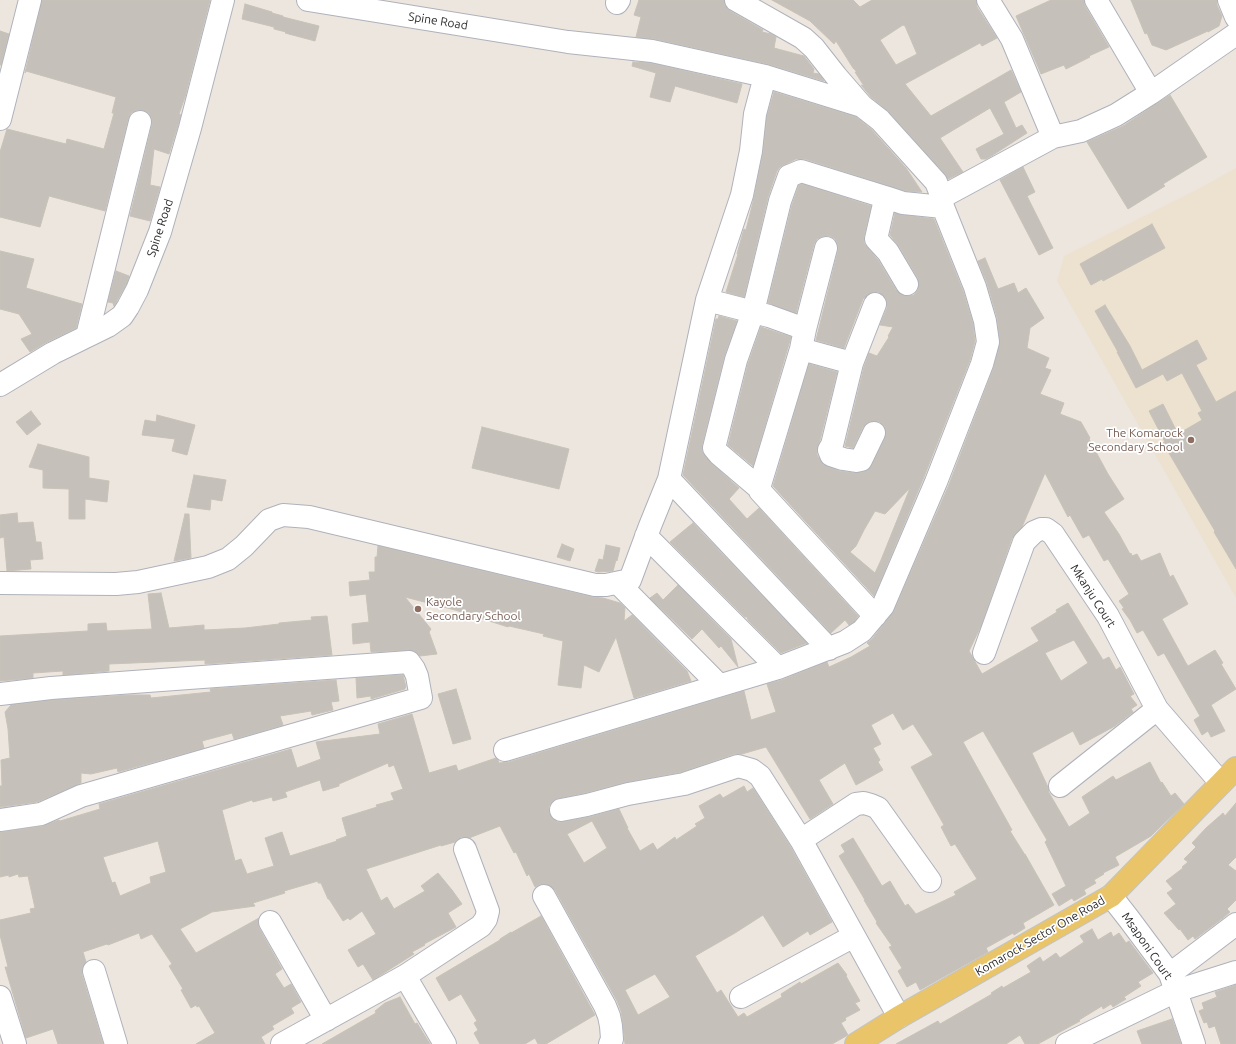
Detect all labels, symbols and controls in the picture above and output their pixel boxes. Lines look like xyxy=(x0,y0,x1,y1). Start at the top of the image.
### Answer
street label: Spine Road xyxy=(407,9,469,33)
street label: Spine Road xyxy=(144,197,176,259)
place label: The Komarock Secondary School xyxy=(1088,426,1183,454)
marker: The Komarock Secondary School xyxy=(1186,435,1196,445)
street label: Mkanju Court xyxy=(1067,562,1119,630)
place label: Kayole Secondary School xyxy=(426,595,521,623)
marker: Kayole Secondary School xyxy=(413,604,423,614)
street label: Komarock Sector One Road xyxy=(973,893,1107,979)
street label: Msaponi Court xyxy=(1118,910,1176,982)

